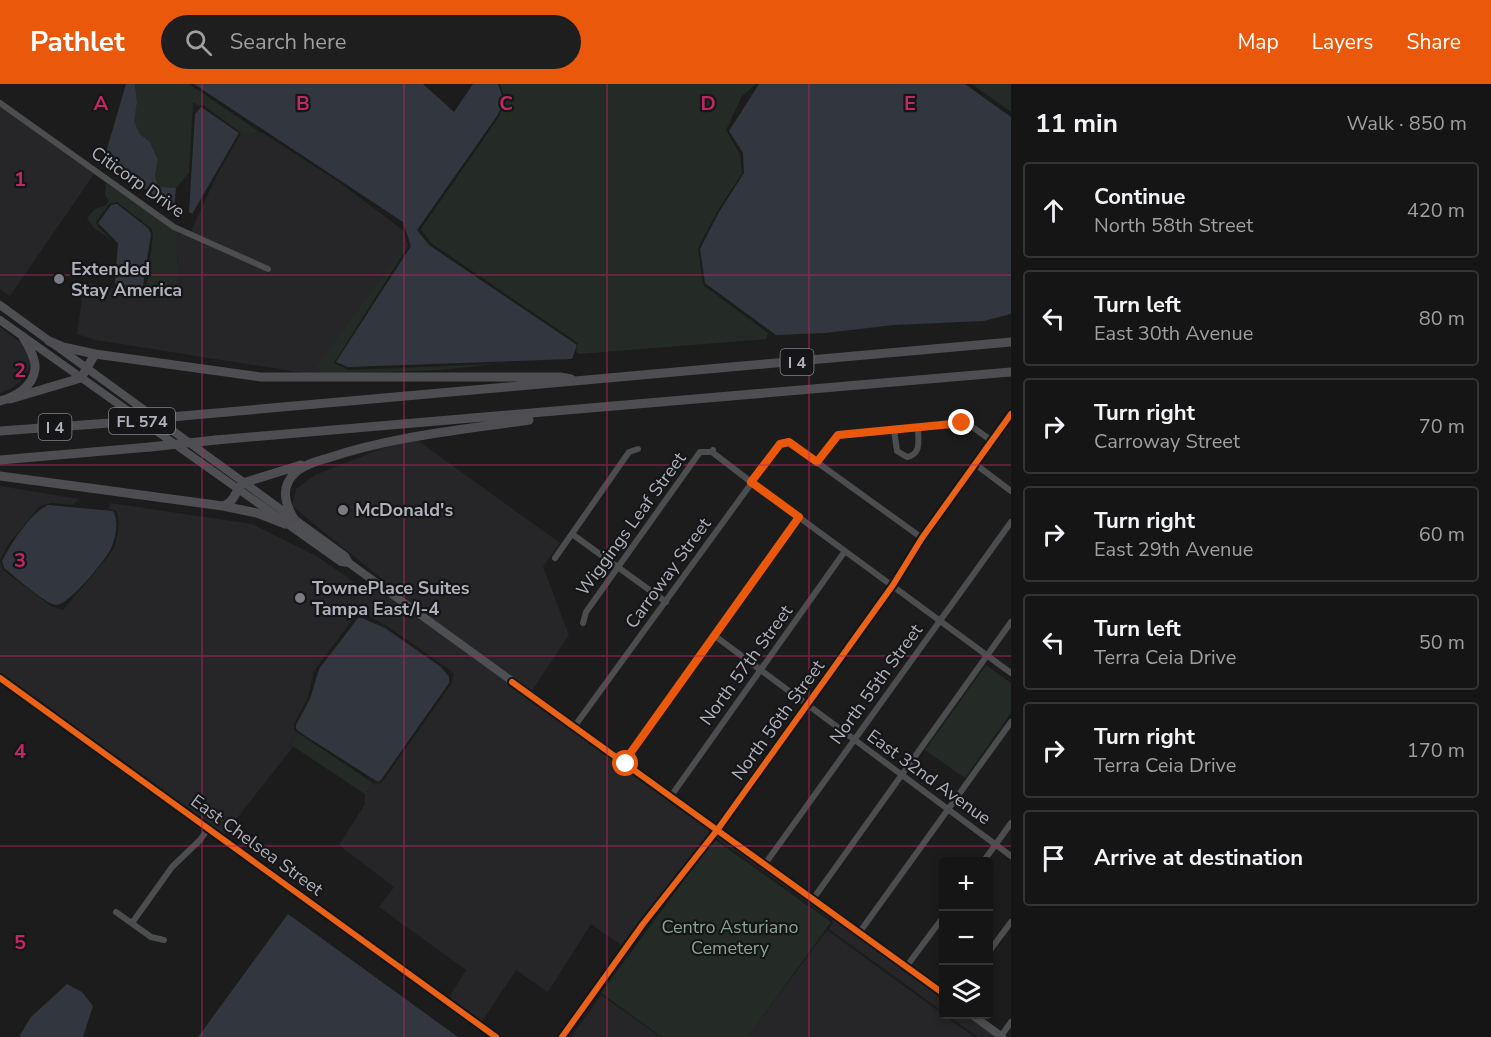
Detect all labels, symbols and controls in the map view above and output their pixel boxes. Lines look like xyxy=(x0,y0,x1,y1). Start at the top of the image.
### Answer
search box xyxy=(161,15,581,69)
text: Pathlet xyxy=(30,23,125,61)
icon: search xyxy=(182,26,215,59)
text: Search here xyxy=(230,27,346,57)
text: Map xyxy=(1237,28,1279,56)
text: Layers xyxy=(1312,28,1373,56)
text: Share xyxy=(1406,28,1461,56)
text: A xyxy=(94,90,109,117)
text: B xyxy=(296,90,310,117)
text: C xyxy=(499,90,513,117)
text: D xyxy=(700,90,716,117)
text: E xyxy=(904,90,916,117)
text: 11 min xyxy=(1035,106,1118,141)
text: Walk · 850 m xyxy=(1347,110,1467,137)
street label: Citicorp Drive xyxy=(86,141,190,223)
text: 1 xyxy=(14,166,26,193)
text: Continue xyxy=(1094,182,1185,212)
icon: ahead xyxy=(1037,194,1070,227)
text: 420 m xyxy=(1407,197,1465,224)
text: North 58th Street xyxy=(1094,212,1253,239)
place label: Extended Stay America xyxy=(71,257,182,302)
marker: Extended Stay America xyxy=(52,272,66,286)
text: Turn left xyxy=(1094,290,1181,320)
icon: left xyxy=(1037,302,1070,335)
text: 80 m xyxy=(1419,305,1465,332)
text: East 30th Avenue xyxy=(1094,320,1253,347)
road number: I 4 xyxy=(780,349,814,375)
text: 2 xyxy=(14,357,26,384)
text: Turn right xyxy=(1094,398,1195,428)
road number: FL 574 xyxy=(109,408,175,434)
route end xyxy=(948,409,974,435)
icon: right xyxy=(1037,410,1070,443)
text: 70 m xyxy=(1419,413,1465,440)
road number: I 4 xyxy=(38,414,72,440)
text: Carroway Street xyxy=(1094,428,1240,455)
street label: Wiggings Leaf Street xyxy=(571,447,692,601)
place label: McDonald's xyxy=(355,498,453,522)
marker: McDonald's xyxy=(336,503,350,517)
text: Turn right xyxy=(1094,506,1195,536)
street label: Carroway Street xyxy=(620,512,717,633)
icon: right xyxy=(1037,518,1070,551)
text: 60 m xyxy=(1419,521,1465,548)
text: East 29th Avenue xyxy=(1094,536,1253,563)
text: 3 xyxy=(14,547,26,574)
place label: TownePlace Suites Tampa East/I-4 xyxy=(312,576,470,621)
marker: TownePlace Suites Tampa East/I-4 xyxy=(293,591,307,605)
street label: North 57th Street xyxy=(694,599,798,730)
text: Turn left xyxy=(1094,614,1181,644)
street label: North 55th Street xyxy=(824,618,928,749)
icon: left xyxy=(1037,626,1070,659)
text: 50 m xyxy=(1419,629,1465,656)
text: Terra Ceia Drive xyxy=(1094,644,1236,671)
street label: North 56th Street xyxy=(726,654,830,785)
text: Turn right xyxy=(1094,722,1195,752)
street label: East 32nd Avenue xyxy=(862,724,996,830)
icon: right xyxy=(1037,734,1070,767)
text: 170 m xyxy=(1407,737,1465,764)
text: 4 xyxy=(14,738,26,765)
route start xyxy=(612,750,638,776)
text: Terra Ceia Drive xyxy=(1094,752,1236,779)
street label: East Chelsea Street xyxy=(186,789,329,902)
icon: arrive xyxy=(1037,842,1070,875)
text: Arrive at destination xyxy=(1094,843,1303,873)
map controls xyxy=(939,857,993,1019)
button: + xyxy=(939,857,993,911)
button: − xyxy=(939,911,993,965)
park label: Centro Asturiano Cemetery xyxy=(662,915,798,960)
text: 5 xyxy=(14,929,26,956)
button: layers xyxy=(939,965,993,1019)

